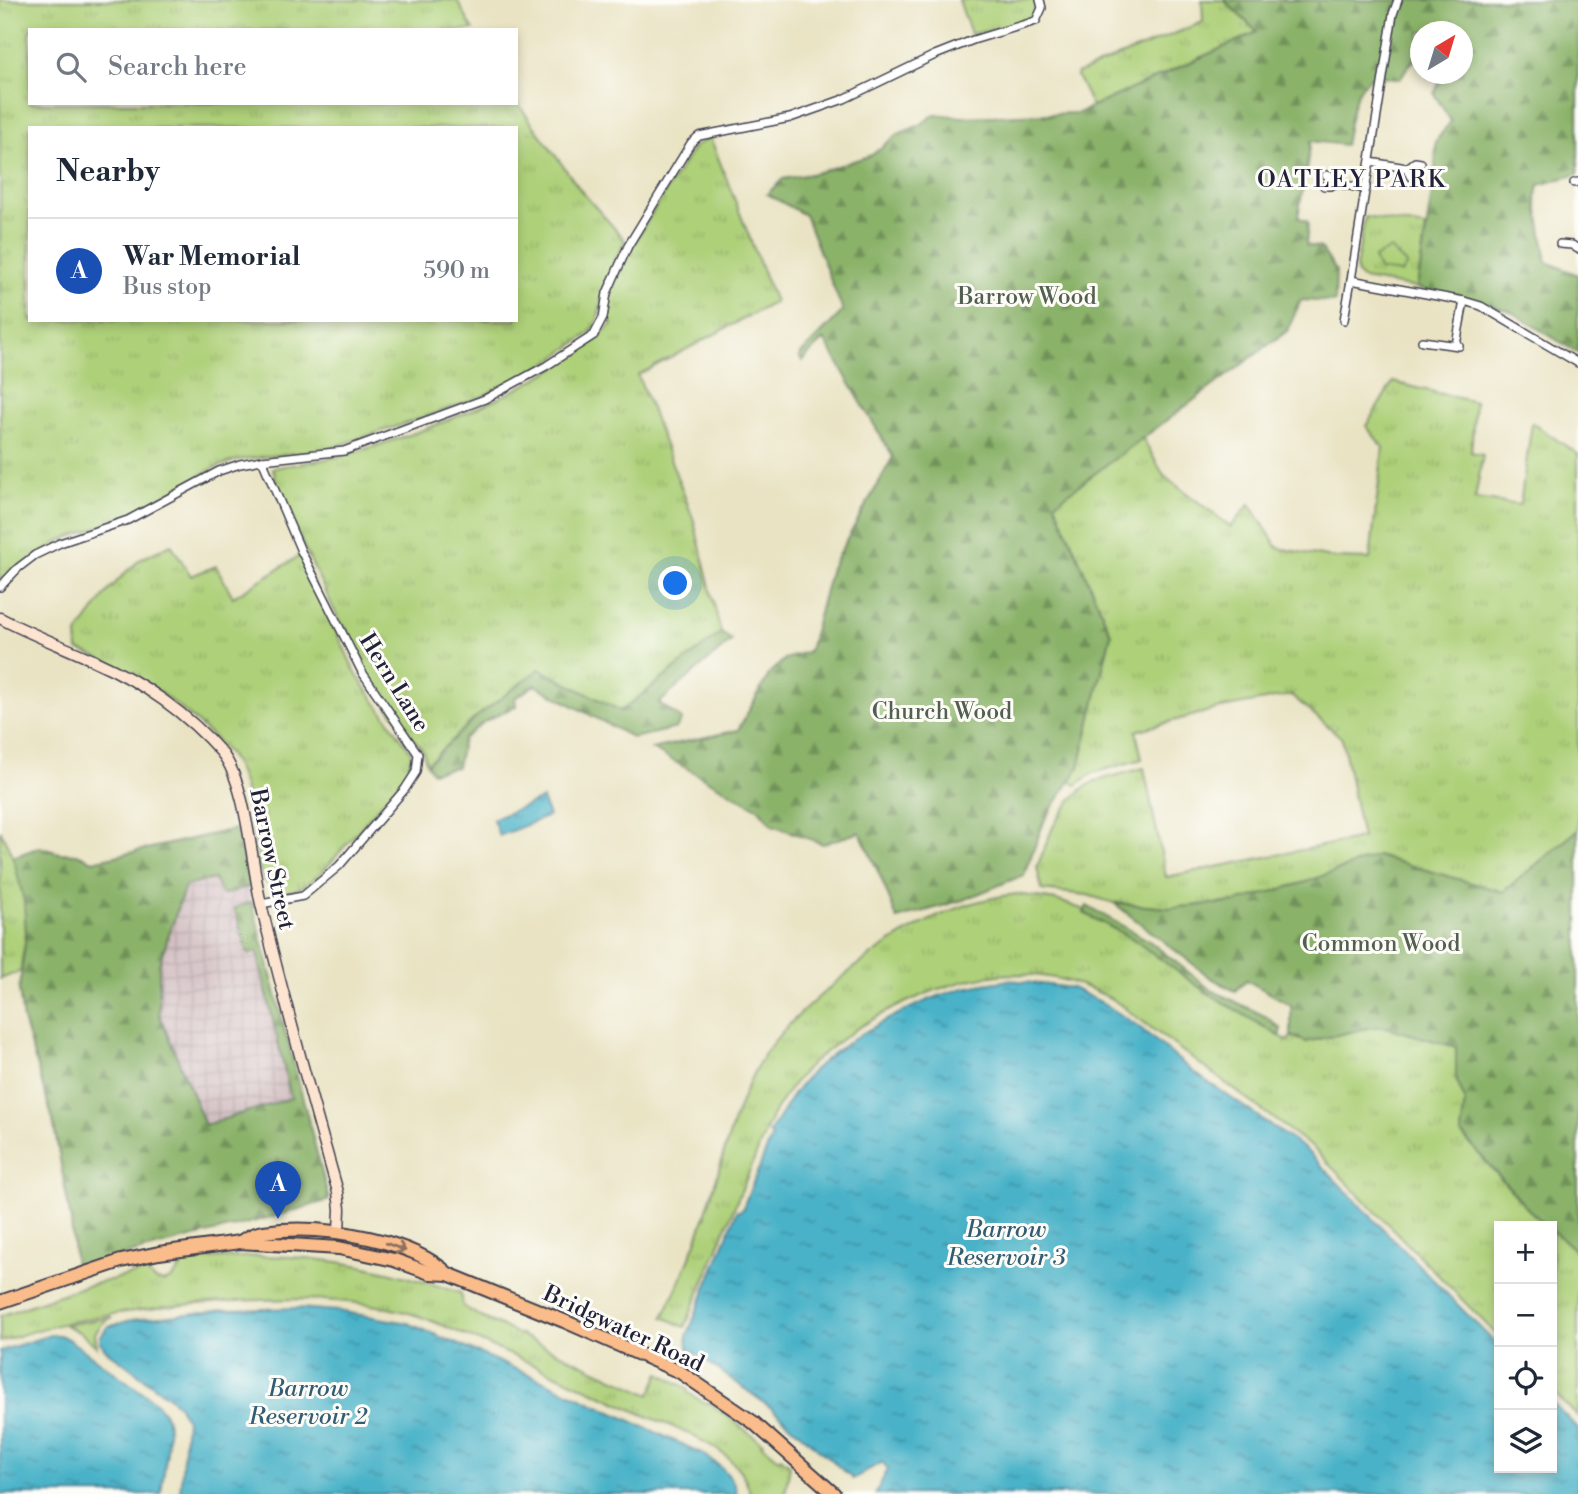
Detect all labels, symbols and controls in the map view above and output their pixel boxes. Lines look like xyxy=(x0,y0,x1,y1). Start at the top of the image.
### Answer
north arrow xyxy=(1410,21,1473,84)
search box xyxy=(28,28,518,105)
icon: search xyxy=(52,48,90,86)
text: Search here xyxy=(108,51,247,83)
text: Nearby xyxy=(56,153,160,191)
district label: OATLEY PARK xyxy=(1257,165,1447,195)
text: War Memorial xyxy=(123,241,300,273)
text: A xyxy=(71,257,87,285)
text: 590 m xyxy=(423,257,490,285)
text: Bus stop xyxy=(123,273,211,301)
park label: Barrow Wood xyxy=(956,283,1097,311)
your location xyxy=(658,566,692,600)
street label: Hern Lane xyxy=(353,628,435,737)
park label: Church Wood xyxy=(872,698,1012,726)
street label: Barrow Street xyxy=(243,785,301,932)
park label: Common Wood xyxy=(1302,930,1460,958)
pin: A xyxy=(255,1161,301,1219)
water label: Barrow Reservoir 3 xyxy=(946,1215,1066,1273)
map controls xyxy=(1494,1221,1557,1473)
button: + xyxy=(1494,1221,1557,1284)
one-way arrow xyxy=(384,1242,406,1254)
street label: Bridgwater Road xyxy=(538,1279,708,1378)
button: − xyxy=(1494,1284,1557,1347)
button: locate xyxy=(1494,1347,1557,1410)
water label: Barrow Reservoir 2 xyxy=(248,1374,368,1432)
button: layers xyxy=(1494,1410,1557,1473)

